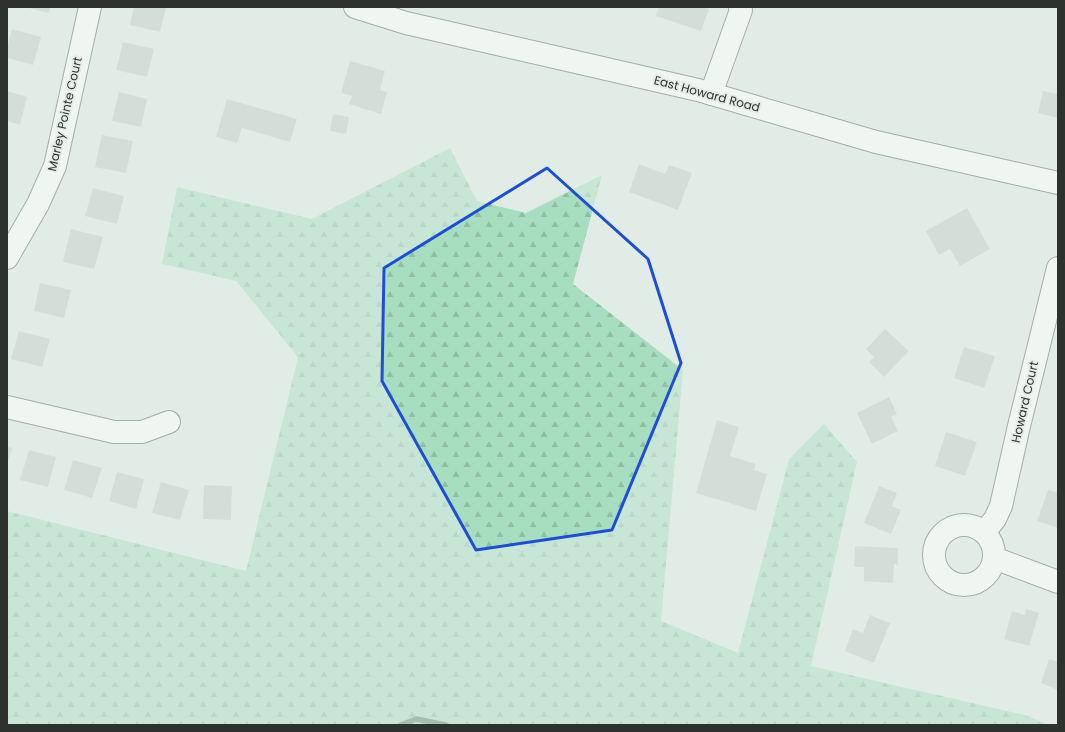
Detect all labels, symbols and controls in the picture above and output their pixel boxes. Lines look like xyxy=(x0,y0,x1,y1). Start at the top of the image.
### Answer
street label: Marley Pointe Court xyxy=(43,55,86,173)
street label: East Howard Road xyxy=(652,71,762,116)
street label: Howard Court xyxy=(1007,359,1042,444)

